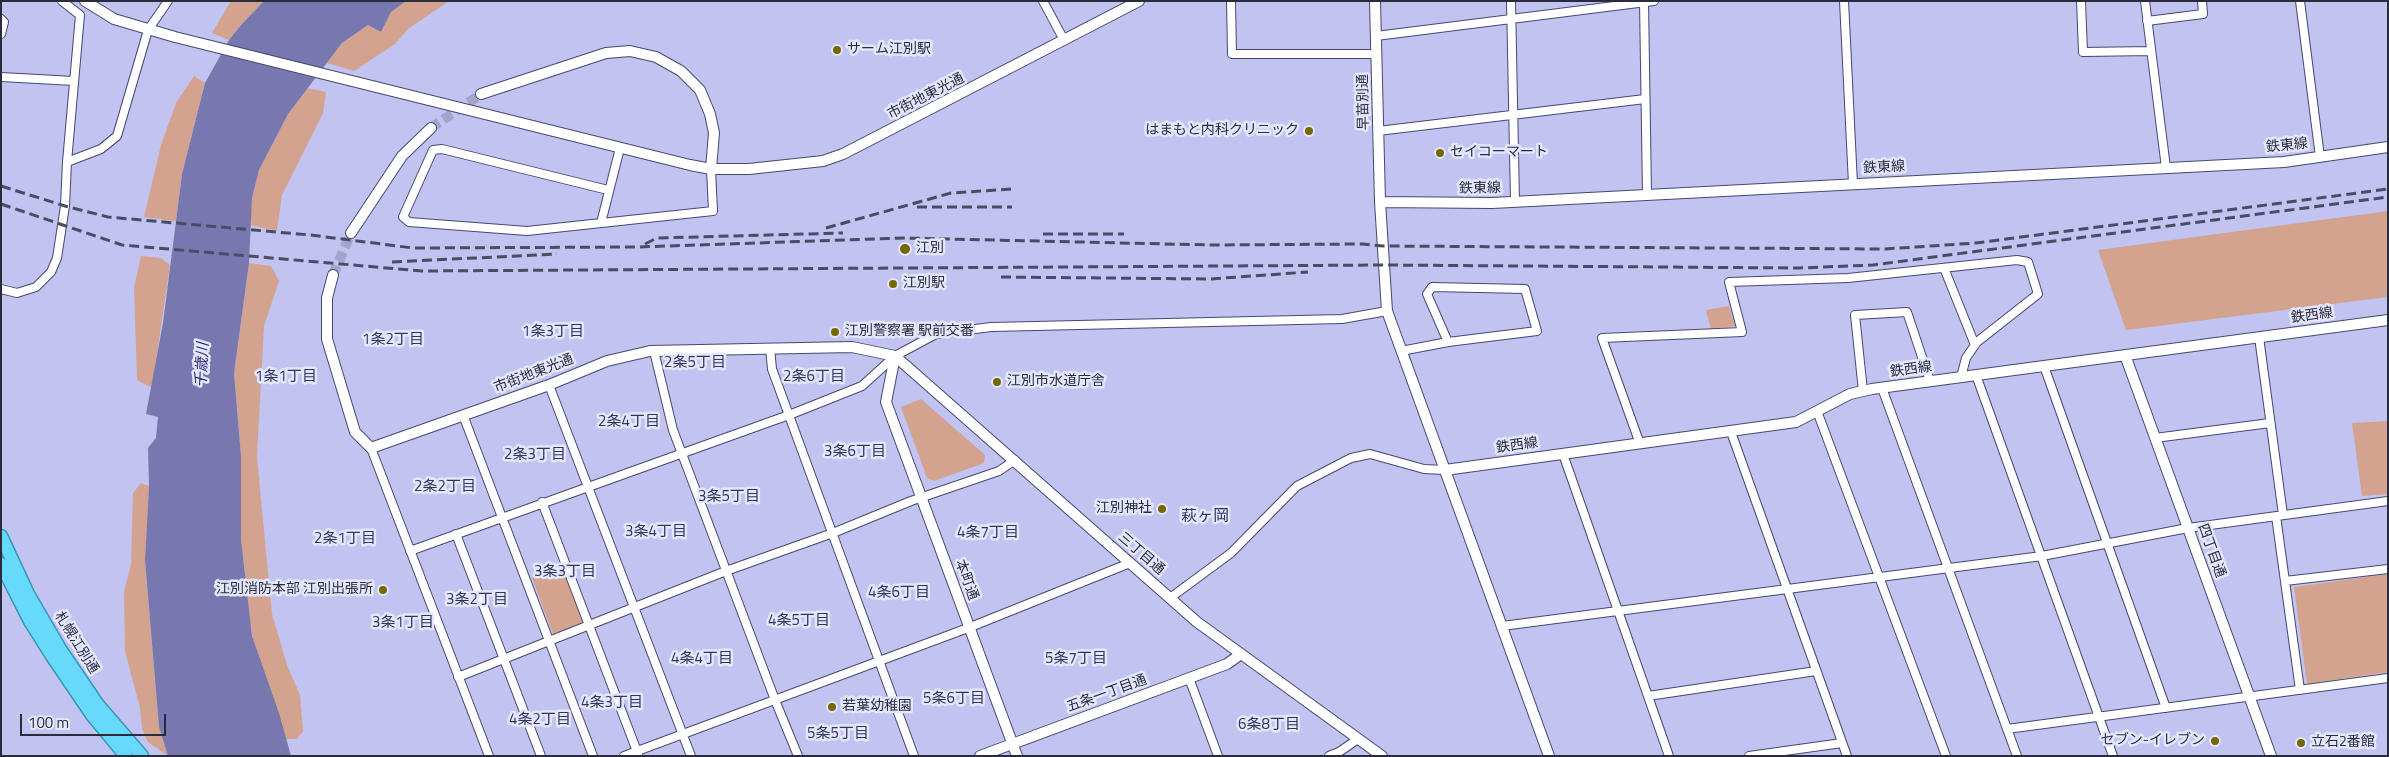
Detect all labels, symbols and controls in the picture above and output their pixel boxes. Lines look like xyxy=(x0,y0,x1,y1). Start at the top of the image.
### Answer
place label: サーム江別駅 xyxy=(847,42,931,58)
marker: サーム江別駅 xyxy=(831,44,843,56)
street label: 市街地東光通 xyxy=(885,70,967,124)
street label: 早苗別通 xyxy=(1355,74,1373,130)
place label: はまもと内科クリニック xyxy=(1145,123,1299,139)
marker: はまもと内科クリニック xyxy=(1303,125,1315,137)
street label: 鉄東線 xyxy=(2265,135,2309,157)
place label: セイコーマート xyxy=(1450,145,1548,161)
marker: セイコーマート xyxy=(1434,147,1446,159)
street label: 鉄東線 xyxy=(1863,159,1905,177)
street label: 鉄東線 xyxy=(1459,180,1501,198)
place label: 江別 xyxy=(916,241,944,257)
marker: 江別 xyxy=(898,242,912,256)
place label: 江別駅 xyxy=(903,276,945,292)
marker: 江別駅 xyxy=(887,278,899,290)
street label: 鉄西線 xyxy=(2290,305,2334,327)
district label: 1条3丁目 xyxy=(522,323,584,341)
place label: 江別警察署 駅前交番 xyxy=(845,324,974,340)
marker: 江別警察署 駅前交番 xyxy=(829,326,841,338)
district label: 1条2丁目 xyxy=(362,331,424,349)
water label: 千歳川 xyxy=(193,342,213,388)
street label: 市街地東光通 xyxy=(492,351,576,397)
district label: 2条5丁目 xyxy=(664,354,726,372)
street label: 鉄西線 xyxy=(1889,359,1933,381)
district label: 1条1丁目 xyxy=(255,368,317,386)
district label: 2条6丁目 xyxy=(783,368,845,386)
place label: 江別市水道庁舎 xyxy=(1007,374,1105,390)
marker: 江別市水道庁舎 xyxy=(991,376,1003,388)
district label: 2条4丁目 xyxy=(598,413,660,431)
street label: 鉄西線 xyxy=(1495,435,1539,457)
district label: 3条6丁目 xyxy=(824,443,886,461)
district label: 2条3丁目 xyxy=(504,446,566,464)
district label: 2条2丁目 xyxy=(414,478,476,496)
district label: 3条5丁目 xyxy=(698,488,760,506)
place label: 江別神社 xyxy=(1096,501,1152,517)
marker: 江別神社 xyxy=(1156,503,1168,515)
district label: 萩ヶ岡 xyxy=(1181,507,1229,527)
street label: 四丁目通 xyxy=(2194,522,2228,580)
district label: 3条4丁目 xyxy=(625,523,687,541)
district label: 4条7丁目 xyxy=(957,524,1019,542)
street label: 三丁目通 xyxy=(1114,529,1168,579)
district label: 2条1丁目 xyxy=(314,530,376,548)
street label: 本町通 xyxy=(951,557,981,603)
district label: 3条3丁目 xyxy=(534,563,596,581)
place label: 江別消防本部 江別出張所 xyxy=(216,582,373,598)
marker: 江別消防本部 江別出張所 xyxy=(377,584,389,596)
district label: 4条6丁目 xyxy=(868,584,930,602)
district label: 3条2丁目 xyxy=(446,591,508,609)
street label: 札幌江別通 xyxy=(50,609,102,677)
district label: 4条5丁目 xyxy=(768,612,830,630)
district label: 3条1丁目 xyxy=(372,614,434,632)
district label: 4条4丁目 xyxy=(671,650,733,668)
district label: 5条7丁目 xyxy=(1045,650,1107,668)
street label: 五条一丁目通 xyxy=(1065,672,1149,716)
district label: 5条6丁目 xyxy=(923,690,985,708)
district label: 4条3丁目 xyxy=(581,694,643,712)
place label: 若葉幼稚園 xyxy=(842,699,912,715)
marker: 若葉幼稚園 xyxy=(826,701,838,713)
scale bar xyxy=(22,704,169,736)
text: 100 m xyxy=(28,711,69,734)
district label: 4条2丁目 xyxy=(509,711,571,729)
district label: 6条8丁目 xyxy=(1238,716,1300,734)
district label: 5条5丁目 xyxy=(807,725,869,743)
place label: セブン-イレブン xyxy=(2101,733,2205,749)
marker: セブン-イレブン xyxy=(2209,735,2221,747)
place label: 立石2番館 xyxy=(2311,735,2375,751)
marker: 立石2番館 xyxy=(2295,737,2307,749)

